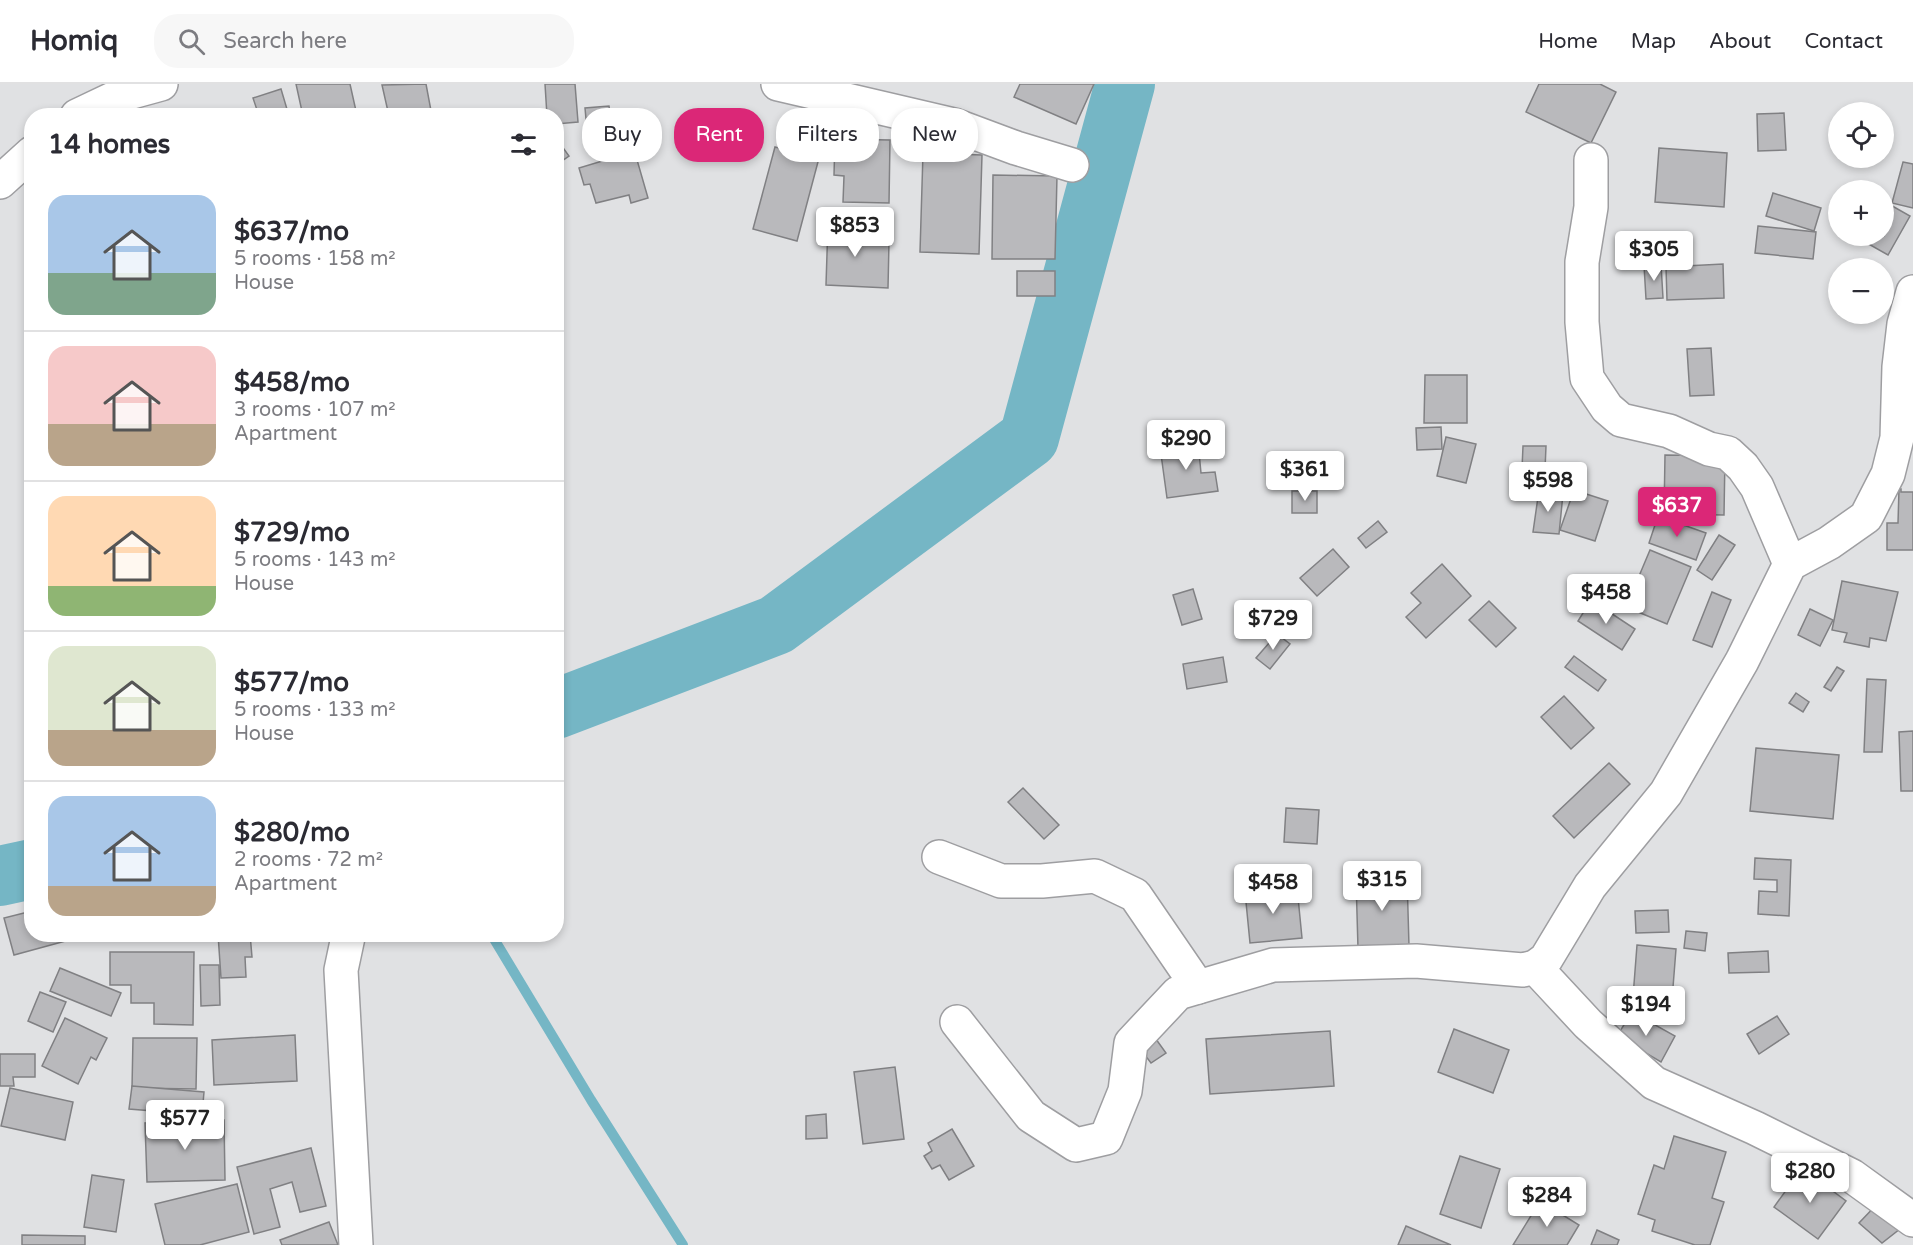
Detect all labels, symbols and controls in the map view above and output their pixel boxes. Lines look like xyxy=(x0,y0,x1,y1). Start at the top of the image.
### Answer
search box xyxy=(154,14,574,68)
text: Homiq xyxy=(30,24,118,58)
icon: search xyxy=(175,25,208,58)
text: Search here xyxy=(223,28,347,54)
text: Home xyxy=(1538,29,1598,54)
text: Map xyxy=(1631,29,1676,54)
text: About xyxy=(1709,29,1771,54)
text: Contact xyxy=(1804,29,1883,54)
map controls xyxy=(1828,102,1894,324)
button: locate xyxy=(1828,102,1894,168)
chip: Buy xyxy=(582,108,662,162)
chip: Rent xyxy=(674,108,764,162)
chip: Filters xyxy=(776,108,879,162)
chip: New xyxy=(891,108,978,162)
icon: filters xyxy=(507,128,540,161)
text: 14 homes xyxy=(48,129,170,160)
button: + xyxy=(1828,180,1894,246)
pin: $853 xyxy=(819,207,891,258)
text: $853 xyxy=(830,214,880,238)
text: $637/mo xyxy=(234,216,349,247)
icon: home xyxy=(96,219,168,291)
pin: $305 xyxy=(1618,231,1690,282)
text: $305 xyxy=(1629,238,1679,262)
text: 5 rooms · 158 m² xyxy=(234,247,396,271)
button: − xyxy=(1828,258,1894,324)
text: House xyxy=(234,271,294,295)
text: $458/mo xyxy=(234,367,350,398)
icon: home xyxy=(96,370,168,442)
text: 3 rooms · 107 m² xyxy=(234,398,396,422)
pin: $290 xyxy=(1150,420,1222,471)
text: Apartment xyxy=(234,422,337,446)
text: $290 xyxy=(1161,427,1211,451)
pin: $361 xyxy=(1269,451,1341,502)
text: $361 xyxy=(1280,458,1330,482)
pin: $598 xyxy=(1512,462,1584,513)
text: $598 xyxy=(1523,469,1573,493)
pin: $637 xyxy=(1641,487,1713,538)
text: $637 xyxy=(1652,494,1702,518)
text: $729/mo xyxy=(234,517,350,548)
icon: home xyxy=(96,520,168,592)
text: 5 rooms · 143 m² xyxy=(234,548,396,572)
text: House xyxy=(234,572,294,596)
pin: $458 xyxy=(1570,574,1642,625)
text: $458 xyxy=(1581,581,1631,605)
pin: $729 xyxy=(1237,600,1309,651)
text: $729 xyxy=(1248,607,1298,631)
text: $577/mo xyxy=(234,667,349,698)
icon: home xyxy=(96,670,168,742)
text: 5 rooms · 133 m² xyxy=(234,698,396,722)
text: House xyxy=(234,722,294,746)
text: $280/mo xyxy=(234,817,350,848)
icon: home xyxy=(96,820,168,892)
text: 2 rooms · 72 m² xyxy=(234,848,383,872)
pin: $315 xyxy=(1346,861,1418,912)
pin: $458 xyxy=(1237,864,1309,915)
text: $315 xyxy=(1357,868,1407,892)
text: $458 xyxy=(1248,871,1298,895)
text: Apartment xyxy=(234,872,337,896)
pin: $194 xyxy=(1610,986,1682,1037)
text: $194 xyxy=(1621,993,1671,1017)
pin: $577 xyxy=(149,1100,221,1151)
text: $577 xyxy=(160,1107,210,1131)
pin: $280 xyxy=(1774,1153,1846,1204)
text: $280 xyxy=(1785,1160,1835,1184)
pin: $284 xyxy=(1511,1177,1583,1228)
text: $284 xyxy=(1522,1184,1572,1208)

